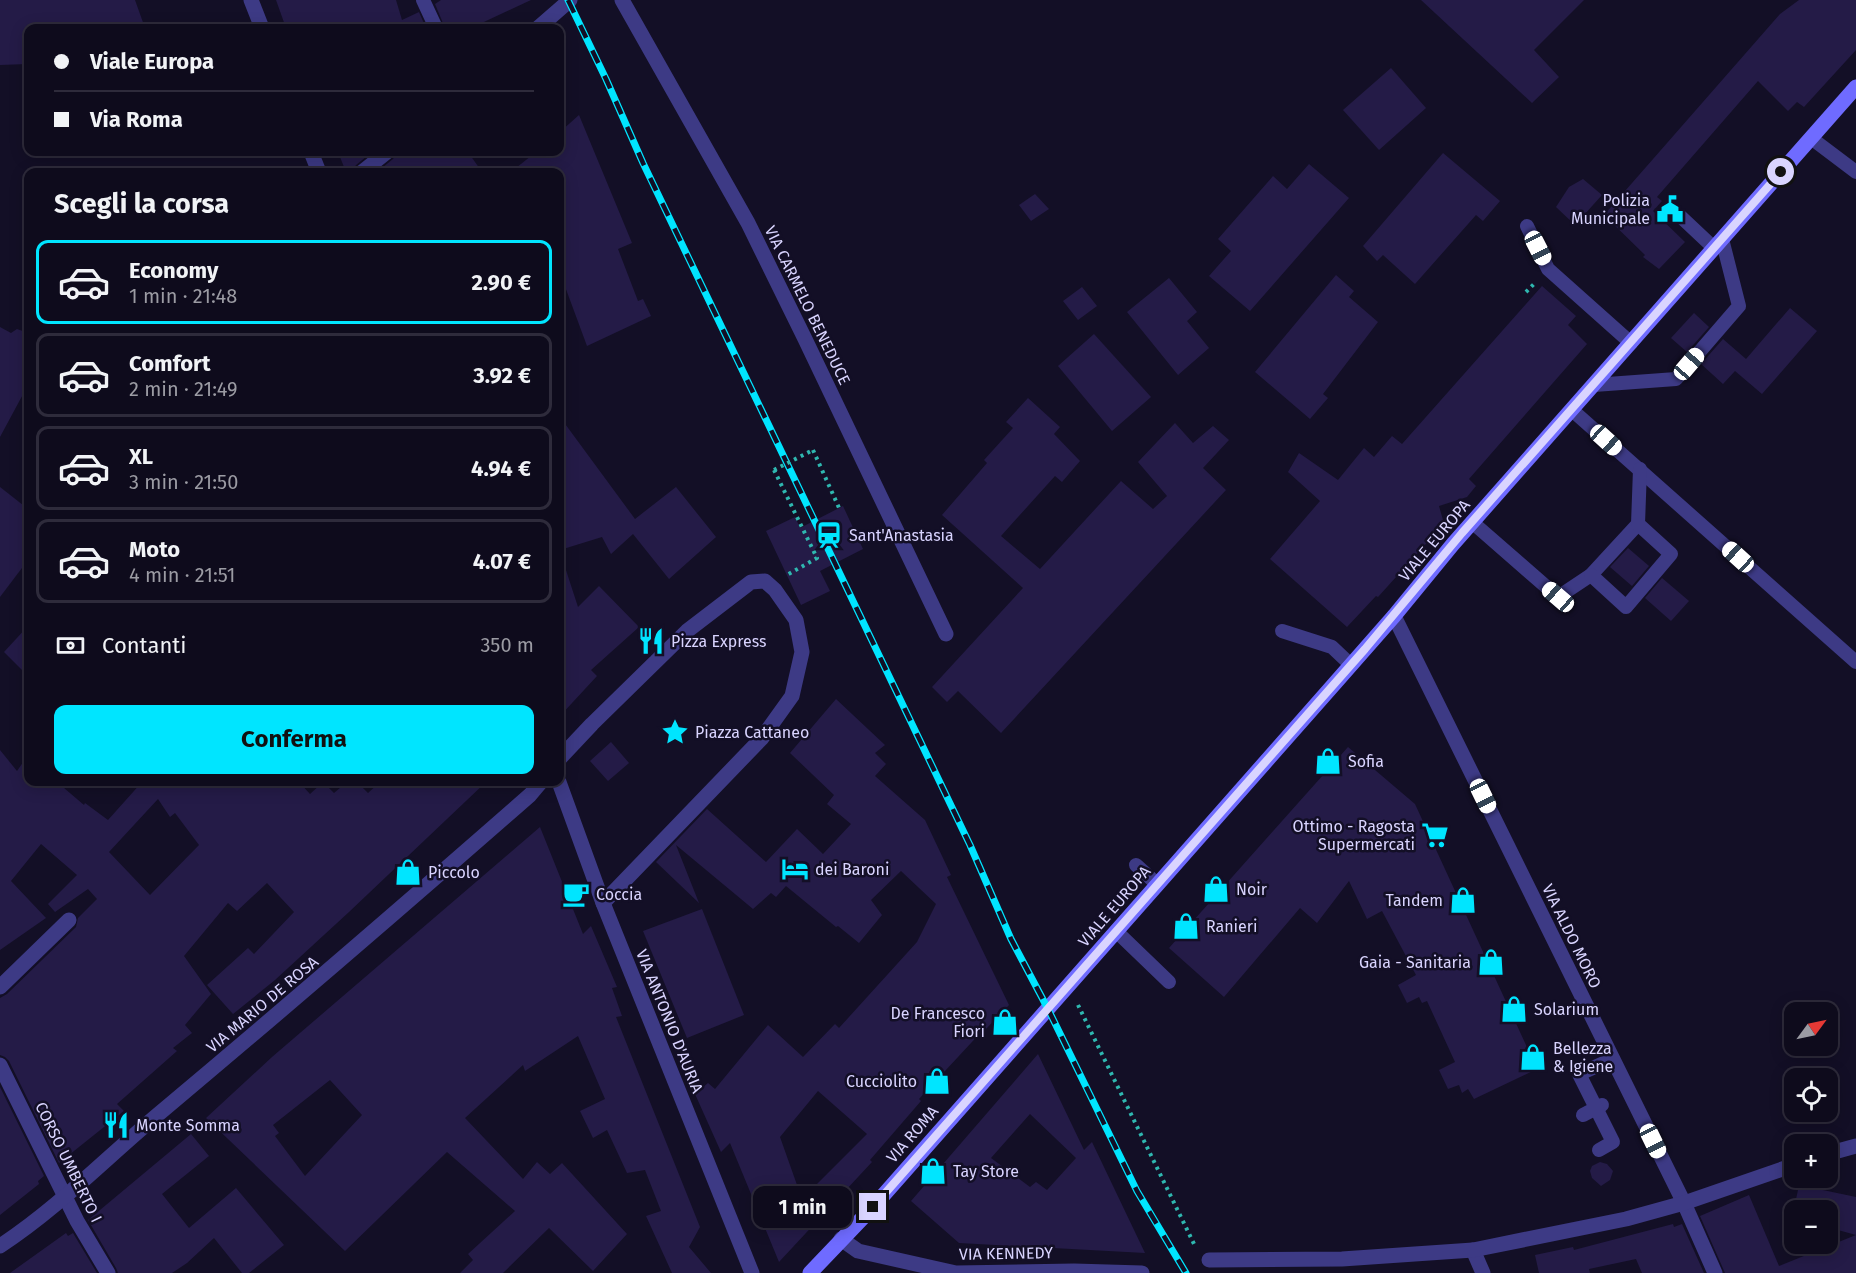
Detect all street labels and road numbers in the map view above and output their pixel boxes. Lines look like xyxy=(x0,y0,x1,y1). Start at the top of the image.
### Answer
street label: VIA CARMELO BENEDUCE xyxy=(761,223,854,388)
street label: VIALE EUROPA xyxy=(1395,495,1475,585)
street label: VIALE EUROPA xyxy=(1074,861,1155,951)
street label: VIA ALDO MORO xyxy=(1538,881,1605,992)
street label: VIA ANTONIO D'AURIA xyxy=(632,947,707,1097)
street label: VIA MARIO DE ROSA xyxy=(203,952,323,1057)
street label: CORSO UMBERTO I xyxy=(31,1099,106,1226)
street label: VIA ROMA xyxy=(883,1101,943,1167)
street label: VIA KENNEDY xyxy=(959,1243,1053,1264)

